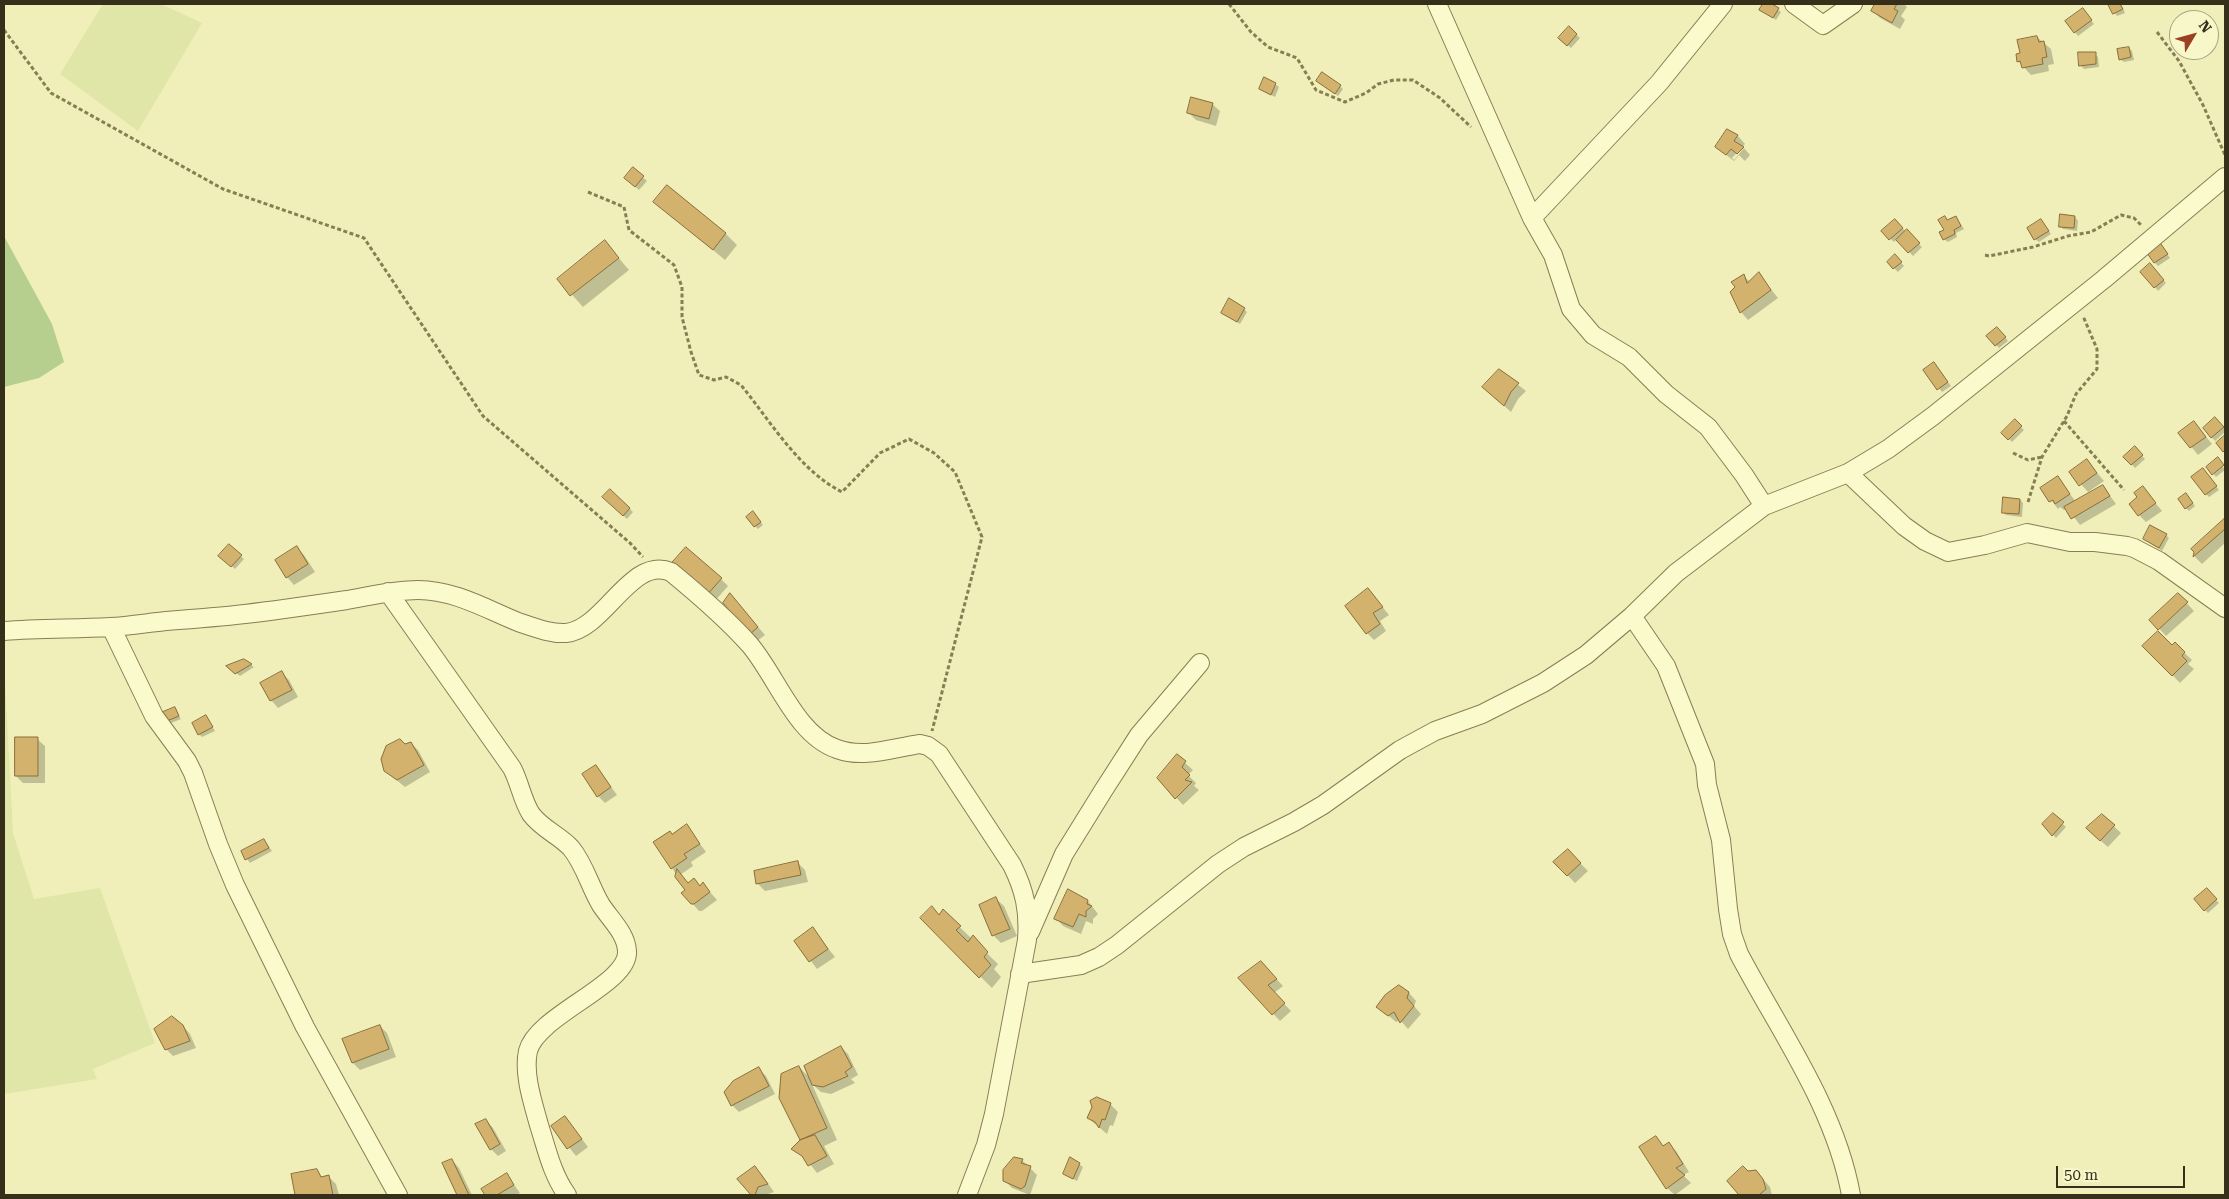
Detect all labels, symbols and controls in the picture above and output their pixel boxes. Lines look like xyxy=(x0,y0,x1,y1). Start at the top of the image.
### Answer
north arrow xyxy=(2169,10,2219,60)
text: N xyxy=(2196,17,2215,36)
scale bar xyxy=(2059,1156,2188,1188)
text: 50 m xyxy=(2064,1166,2098,1184)

